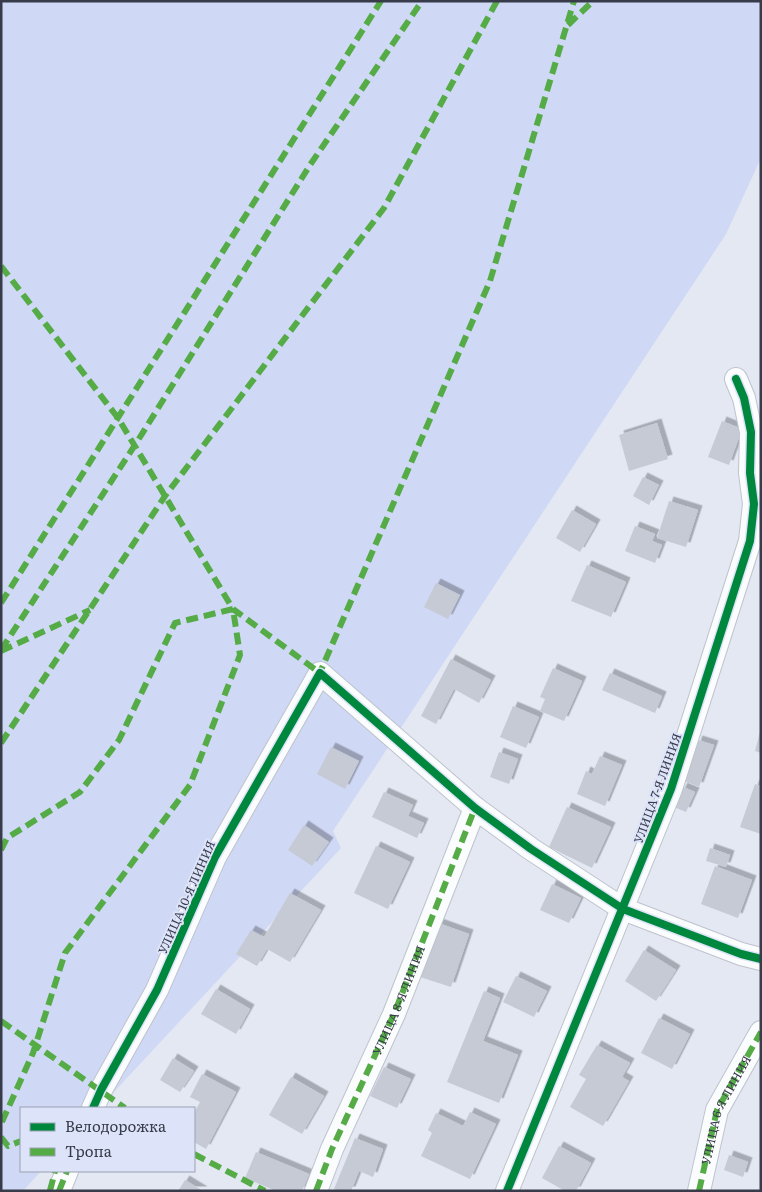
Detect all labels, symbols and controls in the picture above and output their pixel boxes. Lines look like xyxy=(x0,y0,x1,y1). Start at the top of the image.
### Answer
street label: УЛИЦА 7-Я ЛИНИЯ xyxy=(629,730,685,846)
street label: УЛИЦА 10-Я ЛИНИЯ xyxy=(153,837,219,957)
street label: УЛИЦА 8-Я ЛИНИЯ xyxy=(367,943,429,1058)
street label: УЛИЦА 6-Я ЛИНИЯ xyxy=(696,1052,755,1166)
legend xyxy=(20,1107,195,1172)
text: Велодорожка xyxy=(65,1114,167,1137)
text: Тропа xyxy=(65,1139,113,1162)

